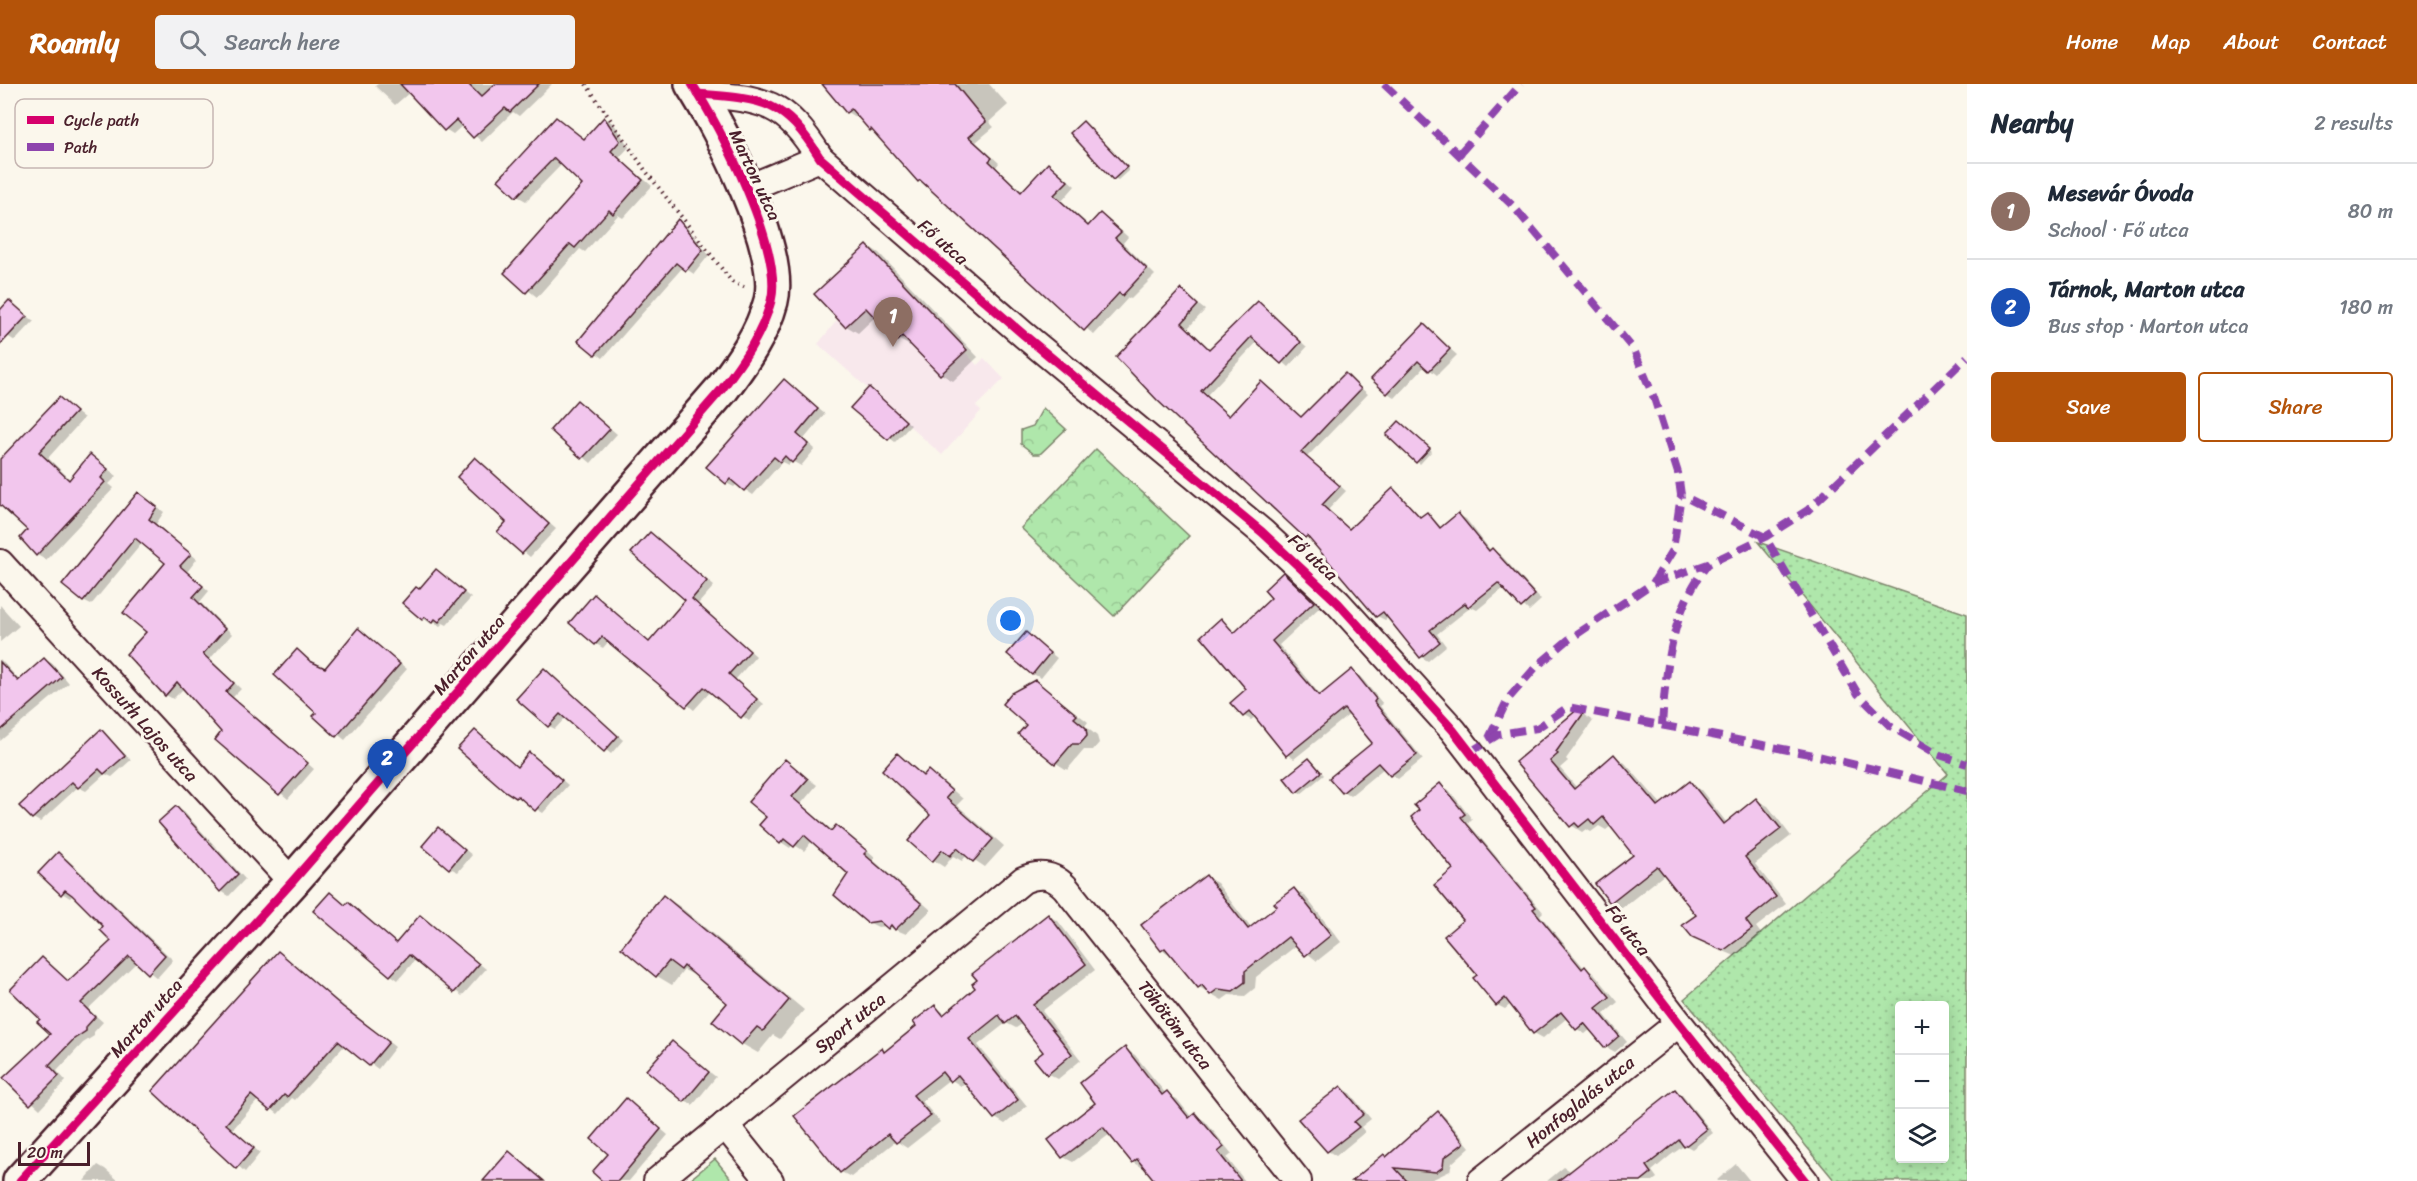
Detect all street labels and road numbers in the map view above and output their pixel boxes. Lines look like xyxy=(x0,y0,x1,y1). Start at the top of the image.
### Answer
street label: Marton utca xyxy=(720,124,790,226)
street label: Fő utca xyxy=(910,211,977,274)
street label: Fő utca xyxy=(1280,525,1346,590)
street label: Marton utca xyxy=(425,607,513,703)
street label: Kossuth Lajos utca xyxy=(84,658,206,790)
street label: Fő utca xyxy=(1597,897,1659,964)
street label: Marton utca xyxy=(101,971,191,1065)
street label: Töhötöm utca xyxy=(1129,973,1221,1078)
street label: Sport utca xyxy=(807,984,893,1062)
street label: Honfoglalás utca xyxy=(1518,1047,1643,1156)

